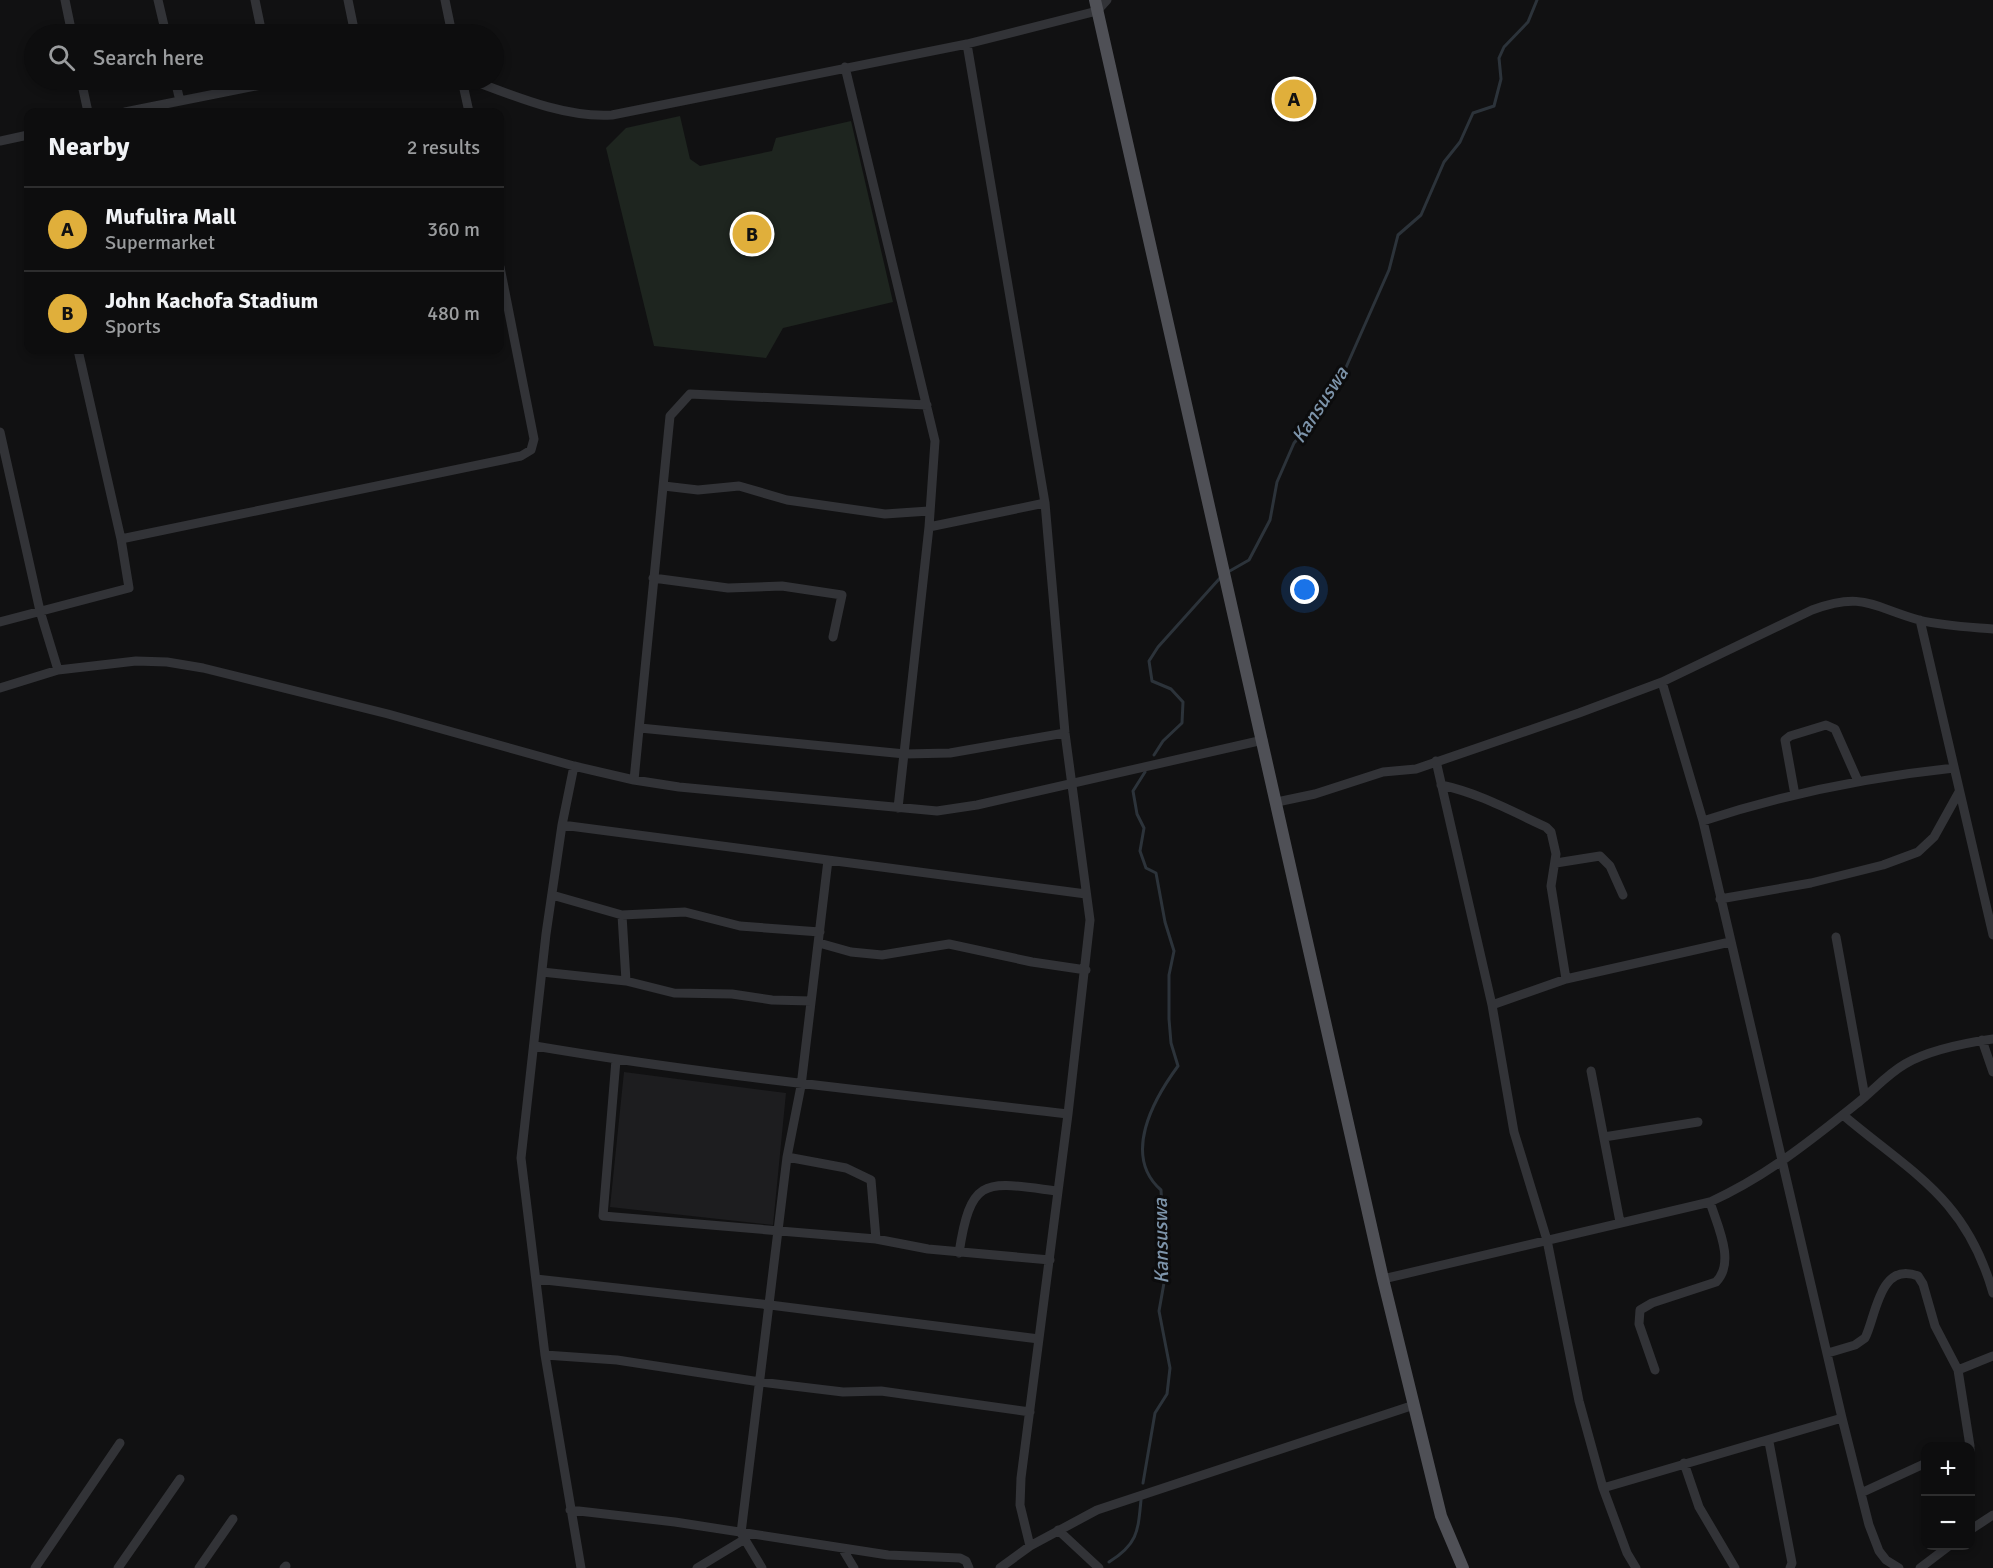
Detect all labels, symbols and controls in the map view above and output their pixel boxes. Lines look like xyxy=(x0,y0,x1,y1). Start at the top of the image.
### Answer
search box xyxy=(24,24,504,90)
icon: search xyxy=(45,41,78,74)
text: Search here xyxy=(93,44,204,71)
pin: A xyxy=(1274,76,1314,122)
text: Nearby xyxy=(48,131,129,163)
text: 2 results xyxy=(407,135,480,160)
text: Mufulira Mall xyxy=(105,203,236,230)
pin: B xyxy=(732,212,771,256)
text: A xyxy=(61,217,74,242)
text: 360 m xyxy=(427,217,480,242)
text: Supermarket xyxy=(105,230,215,255)
text: John Kachofa Stadium xyxy=(105,287,318,314)
text: B xyxy=(61,301,74,326)
text: 480 m xyxy=(427,301,480,326)
text: Sports xyxy=(105,314,161,339)
water label: Kansuswa xyxy=(1286,361,1354,448)
your location xyxy=(1290,575,1319,604)
water label: Kansuswa xyxy=(1148,1197,1174,1284)
map controls xyxy=(1921,1442,1975,1550)
button: + xyxy=(1921,1442,1975,1496)
button: − xyxy=(1921,1496,1975,1550)

